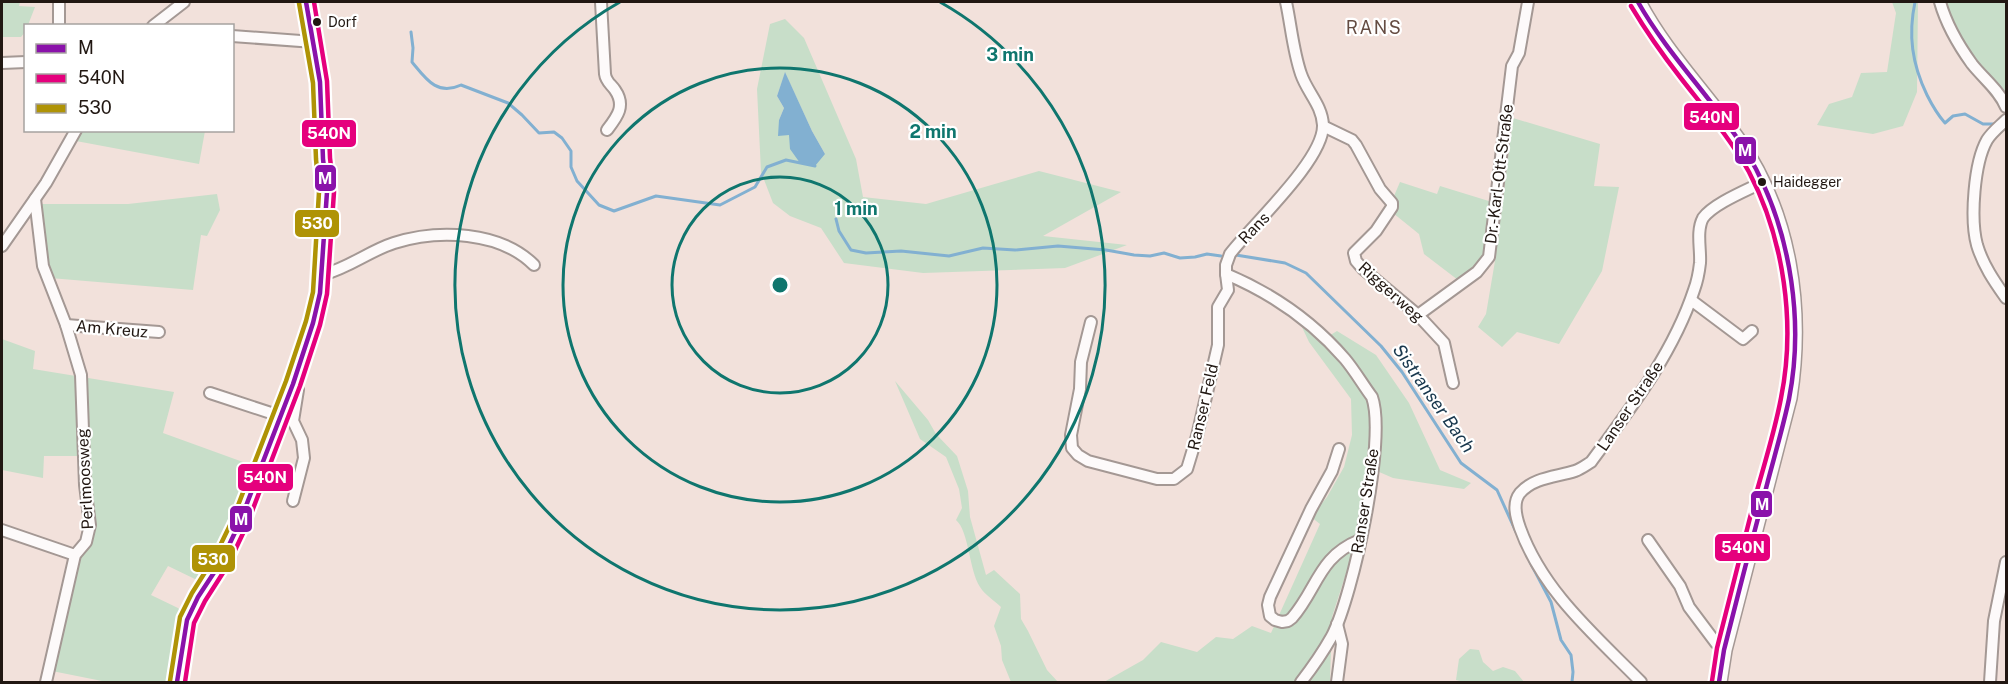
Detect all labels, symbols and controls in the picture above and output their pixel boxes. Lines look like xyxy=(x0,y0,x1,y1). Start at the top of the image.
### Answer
place label: Dorf xyxy=(328,14,357,30)
marker: Dorf xyxy=(311,16,323,28)
district label: RANS xyxy=(1346,17,1402,38)
legend xyxy=(24,24,234,132)
text: M xyxy=(78,37,94,58)
text: 3 min xyxy=(986,44,1034,65)
text: 540N xyxy=(78,67,125,88)
text: 530 xyxy=(78,97,112,118)
line badge: 540N xyxy=(1683,102,1740,131)
street label: Dr.-Karl-Ott-Straße xyxy=(1481,103,1517,245)
text: 540N xyxy=(1689,108,1733,127)
line badge: 540N xyxy=(301,119,357,148)
text: 2 min xyxy=(909,121,957,142)
text: 540N xyxy=(307,124,351,143)
line badge: M xyxy=(1734,136,1757,165)
text: M xyxy=(1738,141,1752,160)
line badge: M xyxy=(314,164,337,192)
text: M xyxy=(318,169,332,188)
place label: Haidegger xyxy=(1773,174,1842,190)
marker: Haidegger xyxy=(1756,176,1768,188)
text: 1 min xyxy=(834,198,878,219)
street label: Rans xyxy=(1234,208,1274,248)
line badge: 530 xyxy=(294,209,340,238)
text: 530 xyxy=(301,214,333,233)
street label: Riggerweg xyxy=(1355,258,1427,326)
centre of rings xyxy=(770,275,790,295)
street label: Am Kreuz xyxy=(75,316,149,342)
water label: Sistranser Bach xyxy=(1389,340,1479,456)
street label: Lanser Straße xyxy=(1593,357,1667,455)
street label: Ranser Feld xyxy=(1184,362,1222,452)
street label: Perlmoosweg xyxy=(73,428,97,530)
street label: Ranser Straße xyxy=(1347,447,1383,555)
line badge: 540N xyxy=(237,463,294,492)
text: 540N xyxy=(243,468,287,487)
line badge: M xyxy=(1750,490,1773,518)
text: M xyxy=(1755,495,1769,514)
line badge: M xyxy=(229,505,253,533)
text: M xyxy=(234,510,248,529)
line badge: 540N xyxy=(1714,533,1771,562)
text: 540N xyxy=(1721,538,1765,557)
line badge: 530 xyxy=(191,544,236,573)
text: 530 xyxy=(197,550,229,569)

